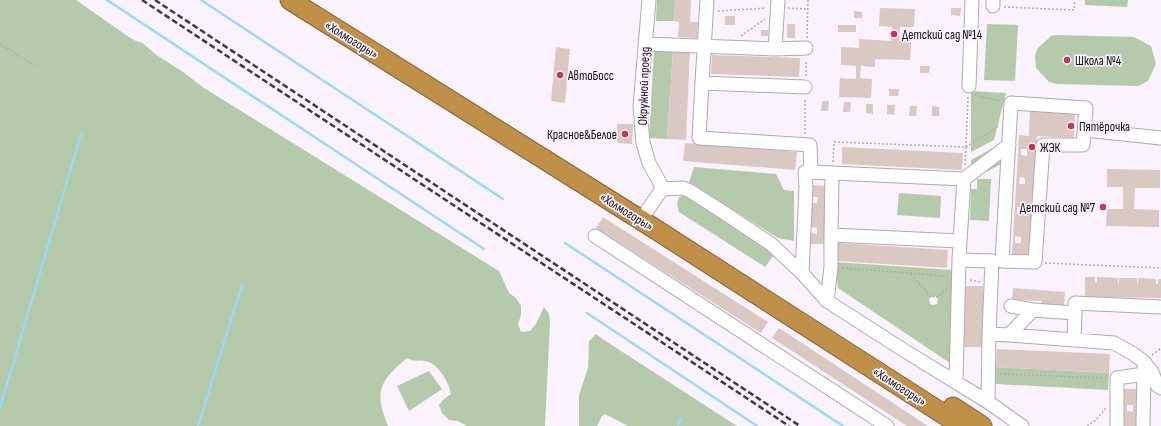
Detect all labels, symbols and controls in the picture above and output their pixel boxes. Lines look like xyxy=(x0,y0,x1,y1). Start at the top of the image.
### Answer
street label: «Холмогоры» xyxy=(322,17,381,63)
place label: Детский сад №14 xyxy=(902,27,983,43)
marker: Детский сад №14 xyxy=(889,29,899,39)
street label: Окружной проезд xyxy=(635,46,653,126)
place label: Школа №4 xyxy=(1075,53,1122,69)
marker: Школа №4 xyxy=(1062,55,1072,65)
place label: АвтоБосс xyxy=(567,68,614,84)
marker: АвтоБосс xyxy=(555,70,565,80)
place label: Пятёрочка xyxy=(1079,119,1130,135)
marker: Пятёрочка xyxy=(1066,121,1076,131)
place label: Красное&Белое xyxy=(547,127,617,143)
marker: Красное&Белое xyxy=(620,129,630,139)
place label: ЖЭК xyxy=(1040,140,1061,156)
marker: ЖЭК xyxy=(1027,142,1037,152)
street label: «Холмогоры» xyxy=(597,189,656,235)
place label: Детский сад №7 xyxy=(1020,200,1096,216)
marker: Детский сад №7 xyxy=(1098,202,1108,212)
street label: «Холмогоры» xyxy=(870,364,929,410)

